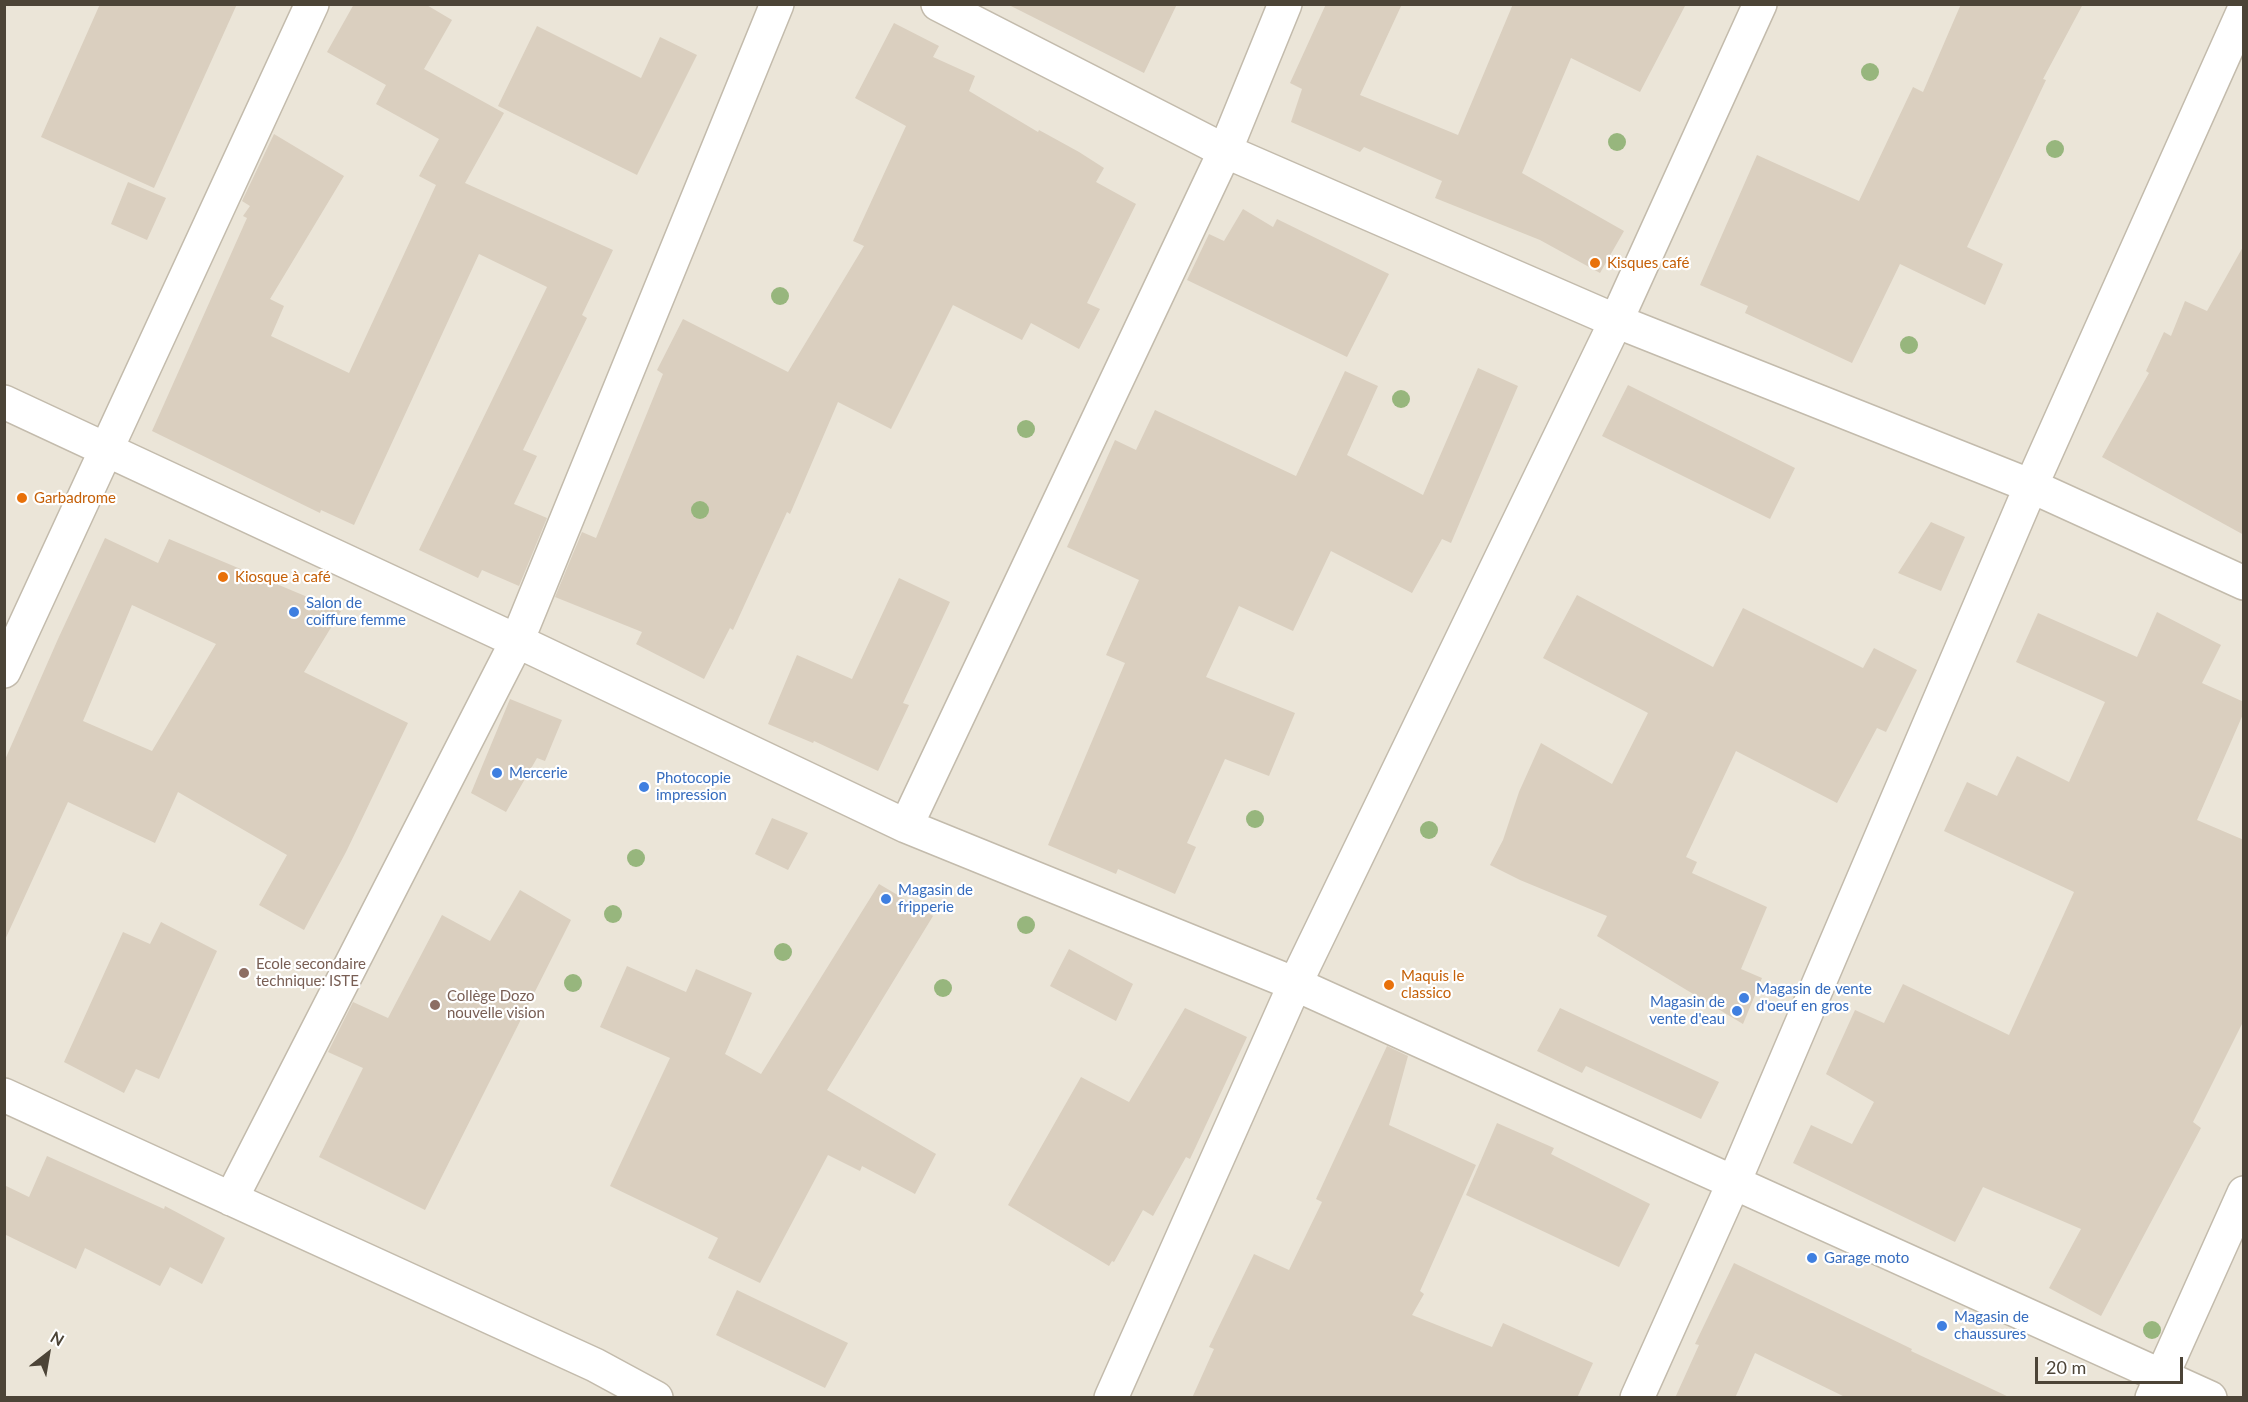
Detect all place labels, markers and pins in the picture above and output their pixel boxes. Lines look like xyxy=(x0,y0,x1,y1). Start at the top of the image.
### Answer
place label: Kisques café xyxy=(1607,254,1689,272)
marker: Kisques café xyxy=(1588,256,1602,270)
place label: Garbadrome xyxy=(34,489,116,507)
marker: Garbadrome xyxy=(15,491,29,505)
place label: Kiosque à café xyxy=(235,568,331,586)
marker: Kiosque à café xyxy=(216,570,230,584)
place label: Salon de coiffure femme xyxy=(306,594,406,629)
marker: Salon de coiffure femme xyxy=(287,605,301,619)
place label: Mercerie xyxy=(509,764,568,782)
marker: Mercerie xyxy=(490,766,504,780)
place label: Photocopie impression xyxy=(656,769,731,804)
marker: Photocopie impression xyxy=(637,780,651,794)
place label: Magasin de fripperie xyxy=(898,881,973,916)
marker: Magasin de fripperie xyxy=(879,892,893,906)
place label: Ecole secondaire technique: ISTE xyxy=(256,955,366,990)
marker: Ecole secondaire technique: ISTE xyxy=(237,966,251,980)
place label: Maquis le classico xyxy=(1401,967,1464,1002)
marker: Maquis le classico xyxy=(1382,978,1396,992)
place label: Magasin de vente d'oeuf en gros xyxy=(1756,980,1872,1015)
place label: Collège Dozo nouvelle vision xyxy=(447,987,545,1022)
marker: Magasin de vente d'oeuf en gros xyxy=(1737,991,1751,1005)
place label: Magasin de vente d'eau xyxy=(1649,993,1725,1028)
marker: Collège Dozo nouvelle vision xyxy=(428,998,442,1012)
marker: Magasin de vente d'eau xyxy=(1730,1004,1744,1018)
place label: Garage moto xyxy=(1824,1249,1909,1267)
marker: Garage moto xyxy=(1805,1251,1819,1265)
place label: Magasin de chaussures xyxy=(1954,1308,2029,1343)
marker: Magasin de chaussures xyxy=(1935,1319,1949,1333)

